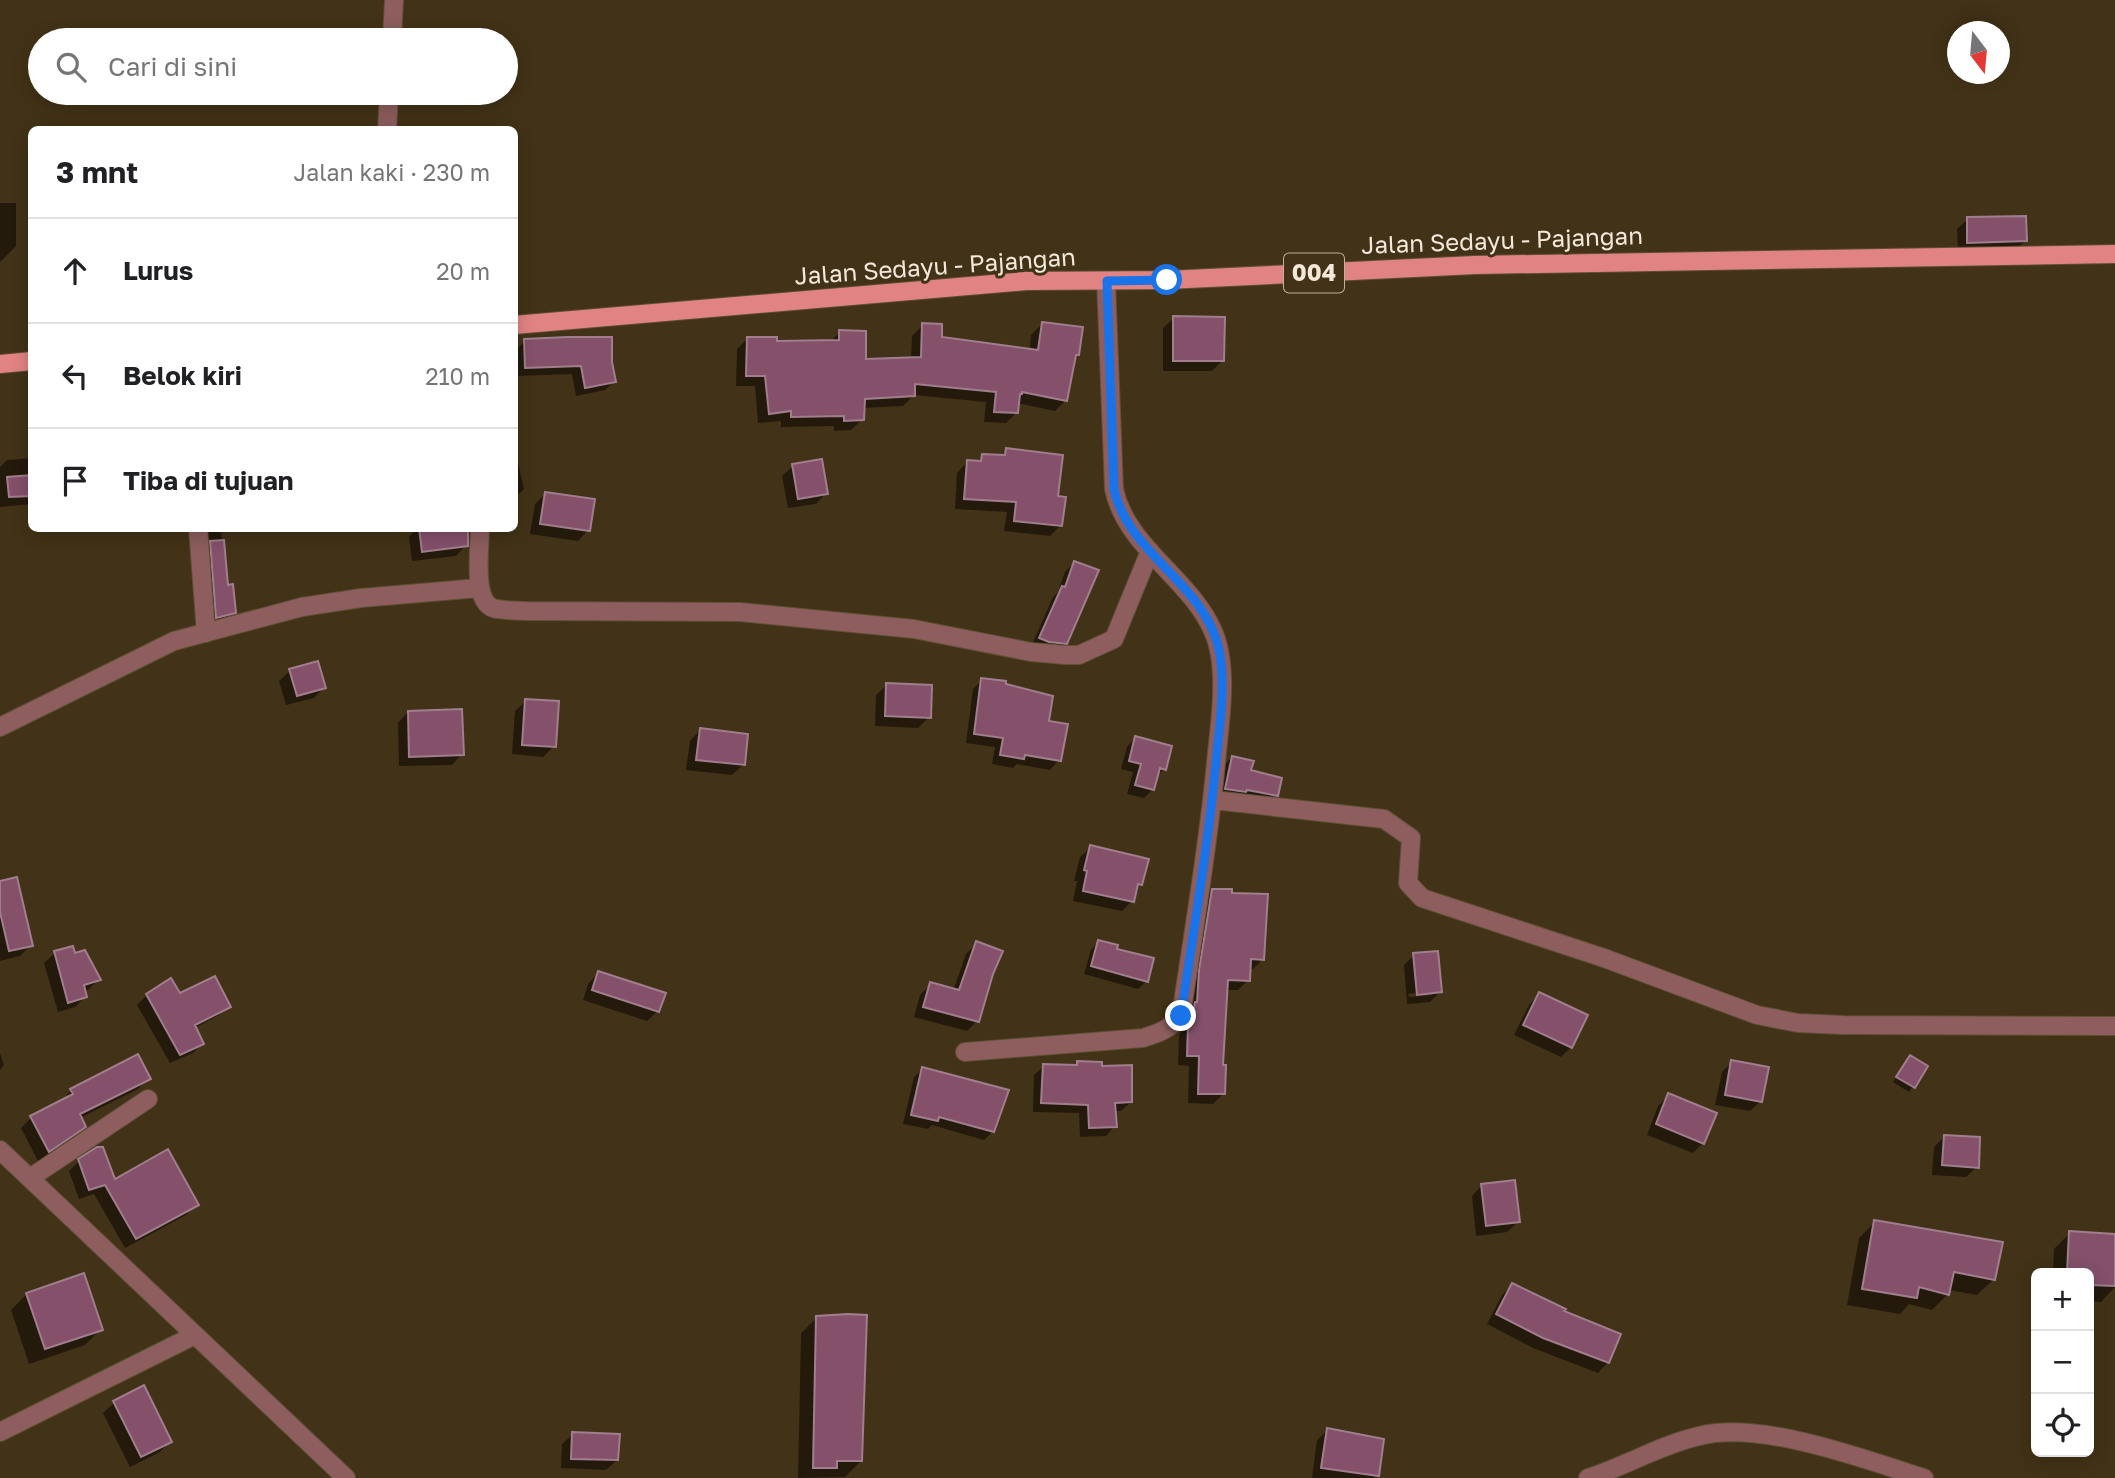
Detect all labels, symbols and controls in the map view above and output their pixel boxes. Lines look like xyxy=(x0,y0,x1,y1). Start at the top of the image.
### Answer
north arrow xyxy=(1947,21,2010,84)
search box xyxy=(28,28,518,105)
icon: search xyxy=(52,48,90,86)
text: Cari di sini xyxy=(108,51,237,82)
text: 3 mnt xyxy=(56,154,138,190)
text: Jalan kaki · 230 m xyxy=(294,158,490,186)
street label: Jalan Sedayu - Pajangan xyxy=(1361,220,1643,259)
street label: Jalan Sedayu - Pajangan xyxy=(793,241,1077,290)
icon: ahead xyxy=(56,252,94,290)
road number: 004 xyxy=(1284,254,1344,292)
text: Lurus xyxy=(123,255,193,286)
text: 20 m xyxy=(436,257,490,285)
route start xyxy=(1151,264,1182,295)
icon: left xyxy=(56,357,94,395)
text: Belok kiri xyxy=(123,360,242,391)
text: 210 m xyxy=(425,362,490,390)
icon: arrive xyxy=(56,462,94,500)
text: Tiba di tujuan xyxy=(123,465,293,496)
route end xyxy=(1165,1000,1196,1031)
map controls xyxy=(2031,1268,2094,1457)
button: + xyxy=(2031,1268,2094,1331)
button: − xyxy=(2031,1331,2094,1394)
button: locate xyxy=(2031,1394,2094,1457)

